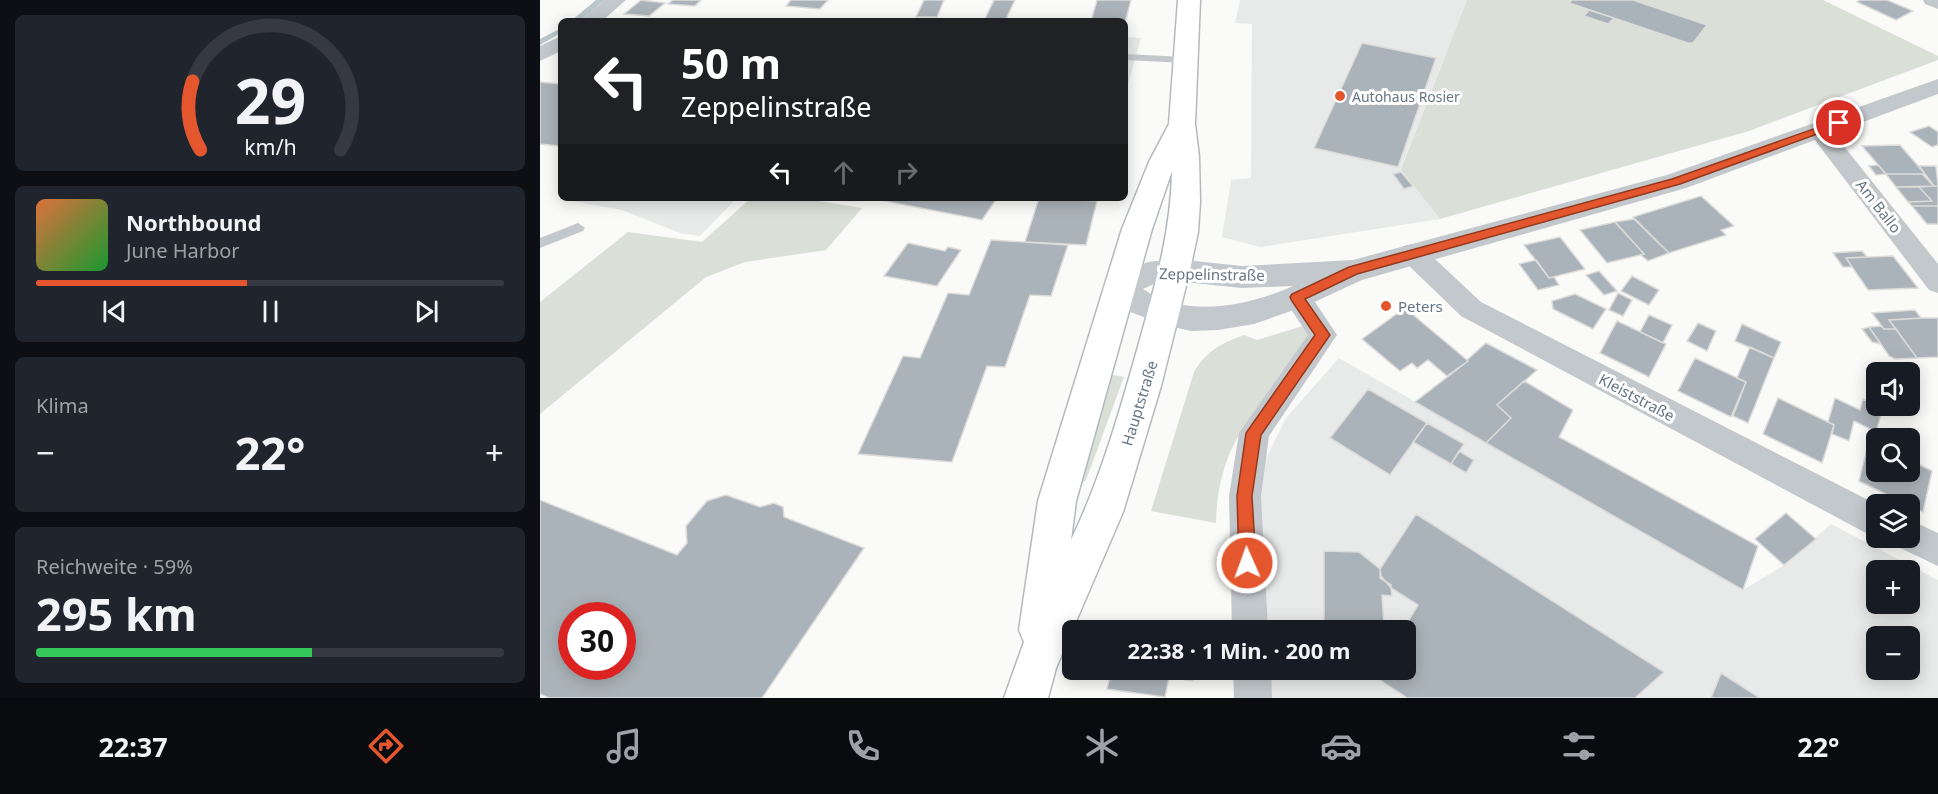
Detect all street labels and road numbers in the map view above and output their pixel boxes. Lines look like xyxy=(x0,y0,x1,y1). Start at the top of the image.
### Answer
street label: Am Ballo xyxy=(1852,175,1906,237)
street label: Zeppelinstraße xyxy=(1159,263,1265,285)
street label: Hauptstraße xyxy=(1117,358,1161,448)
street label: Kleiststraße xyxy=(1596,369,1678,425)

